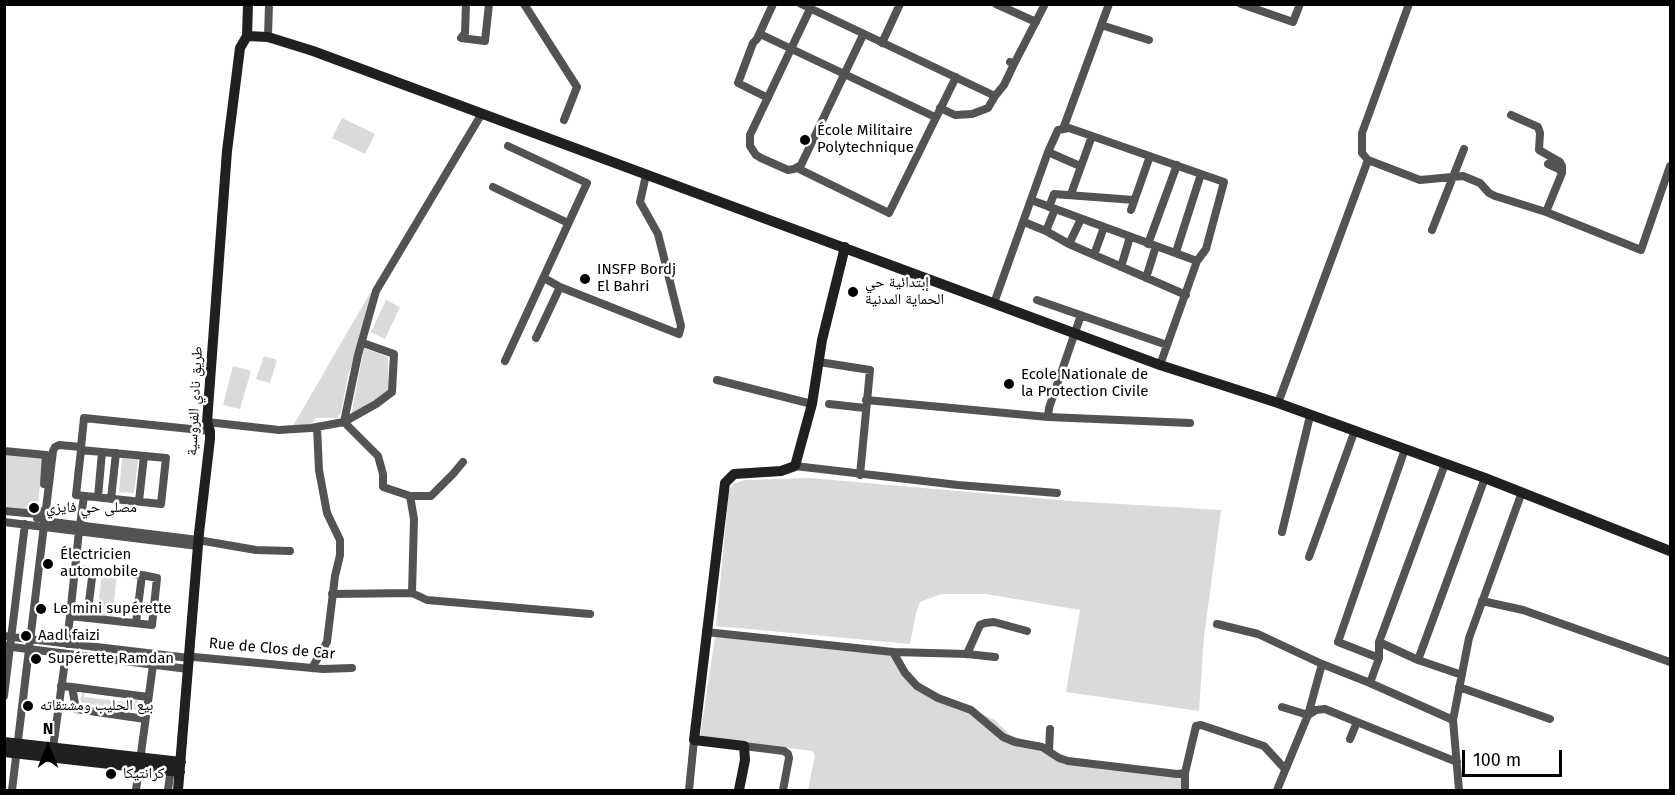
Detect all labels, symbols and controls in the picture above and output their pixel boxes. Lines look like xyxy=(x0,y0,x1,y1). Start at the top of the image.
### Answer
place label: École Militaire Polytechnique xyxy=(817,122,914,157)
marker: École Militaire Polytechnique xyxy=(798,133,812,147)
place label: INSFP Bordj El Bahri xyxy=(597,261,676,296)
marker: INSFP Bordj El Bahri xyxy=(578,272,592,286)
place label: إبتدائية حي الحماية المدنية xyxy=(865,274,944,309)
marker: إبتدائية حي الحماية المدنية xyxy=(846,285,860,299)
street label: طريق نادي الفروسية xyxy=(183,346,207,456)
place label: Ecole Nationale de la Protection Civile xyxy=(1021,366,1148,401)
marker: Ecole Nationale de la Protection Civile xyxy=(1002,377,1016,391)
place label: مصلى حي فايزي xyxy=(46,499,137,517)
marker: مصلى حي فايزي xyxy=(27,501,41,515)
place label: Électricien automobile xyxy=(60,546,138,581)
marker: Électricien automobile xyxy=(41,557,55,571)
place label: Le mini supérette xyxy=(53,600,171,618)
marker: Le mini supérette xyxy=(34,602,48,616)
place label: Aadl faizi xyxy=(38,627,100,645)
marker: Aadl faizi xyxy=(19,629,33,643)
street label: Rue de Clos de Car xyxy=(208,635,336,663)
place label: Supérette Ramdan xyxy=(48,650,174,668)
marker: Supérette Ramdan xyxy=(29,652,43,666)
place label: بيع الحليب ومشتقاته xyxy=(40,697,153,715)
marker: بيع الحليب ومشتقاته xyxy=(21,699,35,713)
north arrow xyxy=(18,717,78,777)
text: N xyxy=(43,719,53,738)
scale bar xyxy=(1465,738,1566,776)
text: 100 m xyxy=(1473,749,1521,771)
place label: كرانتيكا xyxy=(123,765,164,783)
marker: كرانتيكا xyxy=(104,767,118,781)

